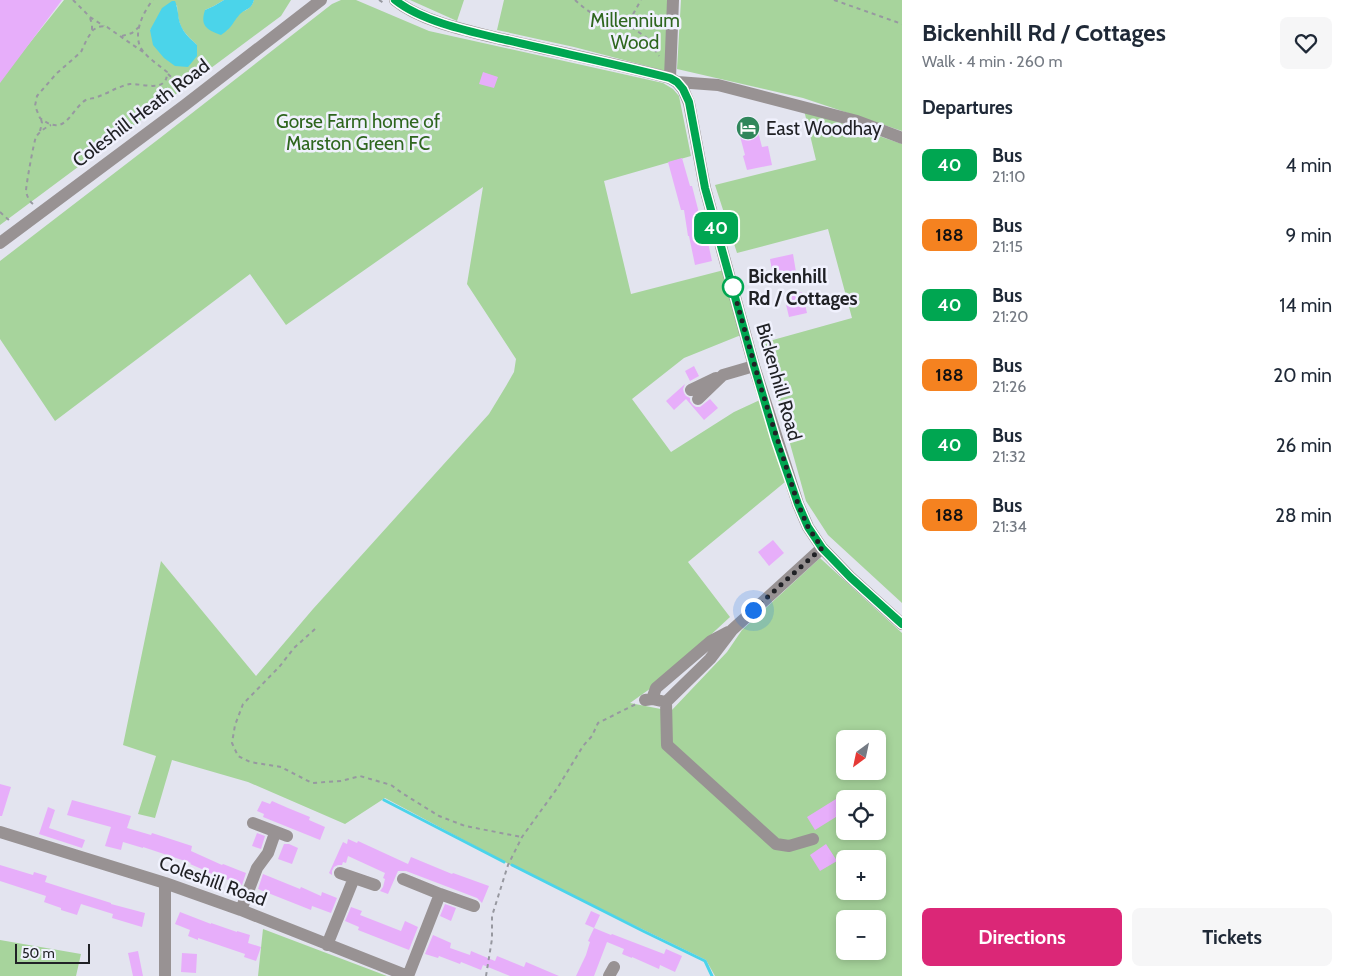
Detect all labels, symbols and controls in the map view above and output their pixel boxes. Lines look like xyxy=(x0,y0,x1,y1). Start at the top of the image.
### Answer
park label: Millennium Wood xyxy=(590,9,680,54)
button: heart xyxy=(1280,17,1332,69)
text: Bickenhill Rd / Cottages xyxy=(922,18,1166,47)
text: Walk · 4 min · 260 m xyxy=(922,52,1063,71)
street label: Coleshill Heath Road xyxy=(68,54,214,172)
text: Departures xyxy=(922,96,1013,119)
park label: Gorse Farm home of Marston Green FC xyxy=(276,110,441,155)
hotel icon: East Woodhay xyxy=(735,115,761,141)
place label: East Woodhay xyxy=(766,117,882,140)
text: Bus xyxy=(992,144,1022,167)
text: 40 xyxy=(938,154,961,176)
text: 4 min xyxy=(1285,154,1332,177)
text: 21:10 xyxy=(992,167,1025,186)
line badge: 40 xyxy=(694,212,738,244)
text: Bus xyxy=(992,214,1022,237)
text: 40 xyxy=(704,217,728,239)
text: 188 xyxy=(935,224,964,246)
text: 9 min xyxy=(1286,224,1332,247)
text: 21:15 xyxy=(992,237,1023,256)
place label: Bickenhill Rd / Cottages xyxy=(748,265,858,310)
marker: Bickenhill Rd / Cottages xyxy=(722,276,744,298)
text: Bus xyxy=(992,284,1022,307)
text: 40 xyxy=(938,294,961,316)
text: 14 min xyxy=(1279,294,1332,317)
text: 21:20 xyxy=(992,307,1028,326)
street label: Bickenhill Road xyxy=(751,321,807,443)
text: Bus xyxy=(992,354,1022,377)
text: 188 xyxy=(935,364,964,386)
text: 20 min xyxy=(1273,364,1332,387)
text: 21:26 xyxy=(992,377,1026,396)
text: Bus xyxy=(992,424,1022,447)
text: 40 xyxy=(938,434,961,456)
text: 26 min xyxy=(1276,434,1332,457)
text: 21:32 xyxy=(992,447,1026,466)
text: Bus xyxy=(992,494,1022,517)
text: 188 xyxy=(935,504,964,526)
text: 28 min xyxy=(1275,504,1332,527)
text: 21:34 xyxy=(992,517,1027,536)
your location xyxy=(741,598,766,623)
north arrow xyxy=(836,730,886,780)
map controls xyxy=(836,730,886,960)
button: locate xyxy=(836,790,886,840)
button: + xyxy=(836,850,886,900)
street label: Coleshill Road xyxy=(156,851,270,911)
button: Directions xyxy=(922,908,1122,966)
button: Tickets xyxy=(1132,908,1332,966)
button: − xyxy=(836,910,886,960)
scale bar xyxy=(15,941,90,964)
text: 50 m xyxy=(22,944,55,962)

